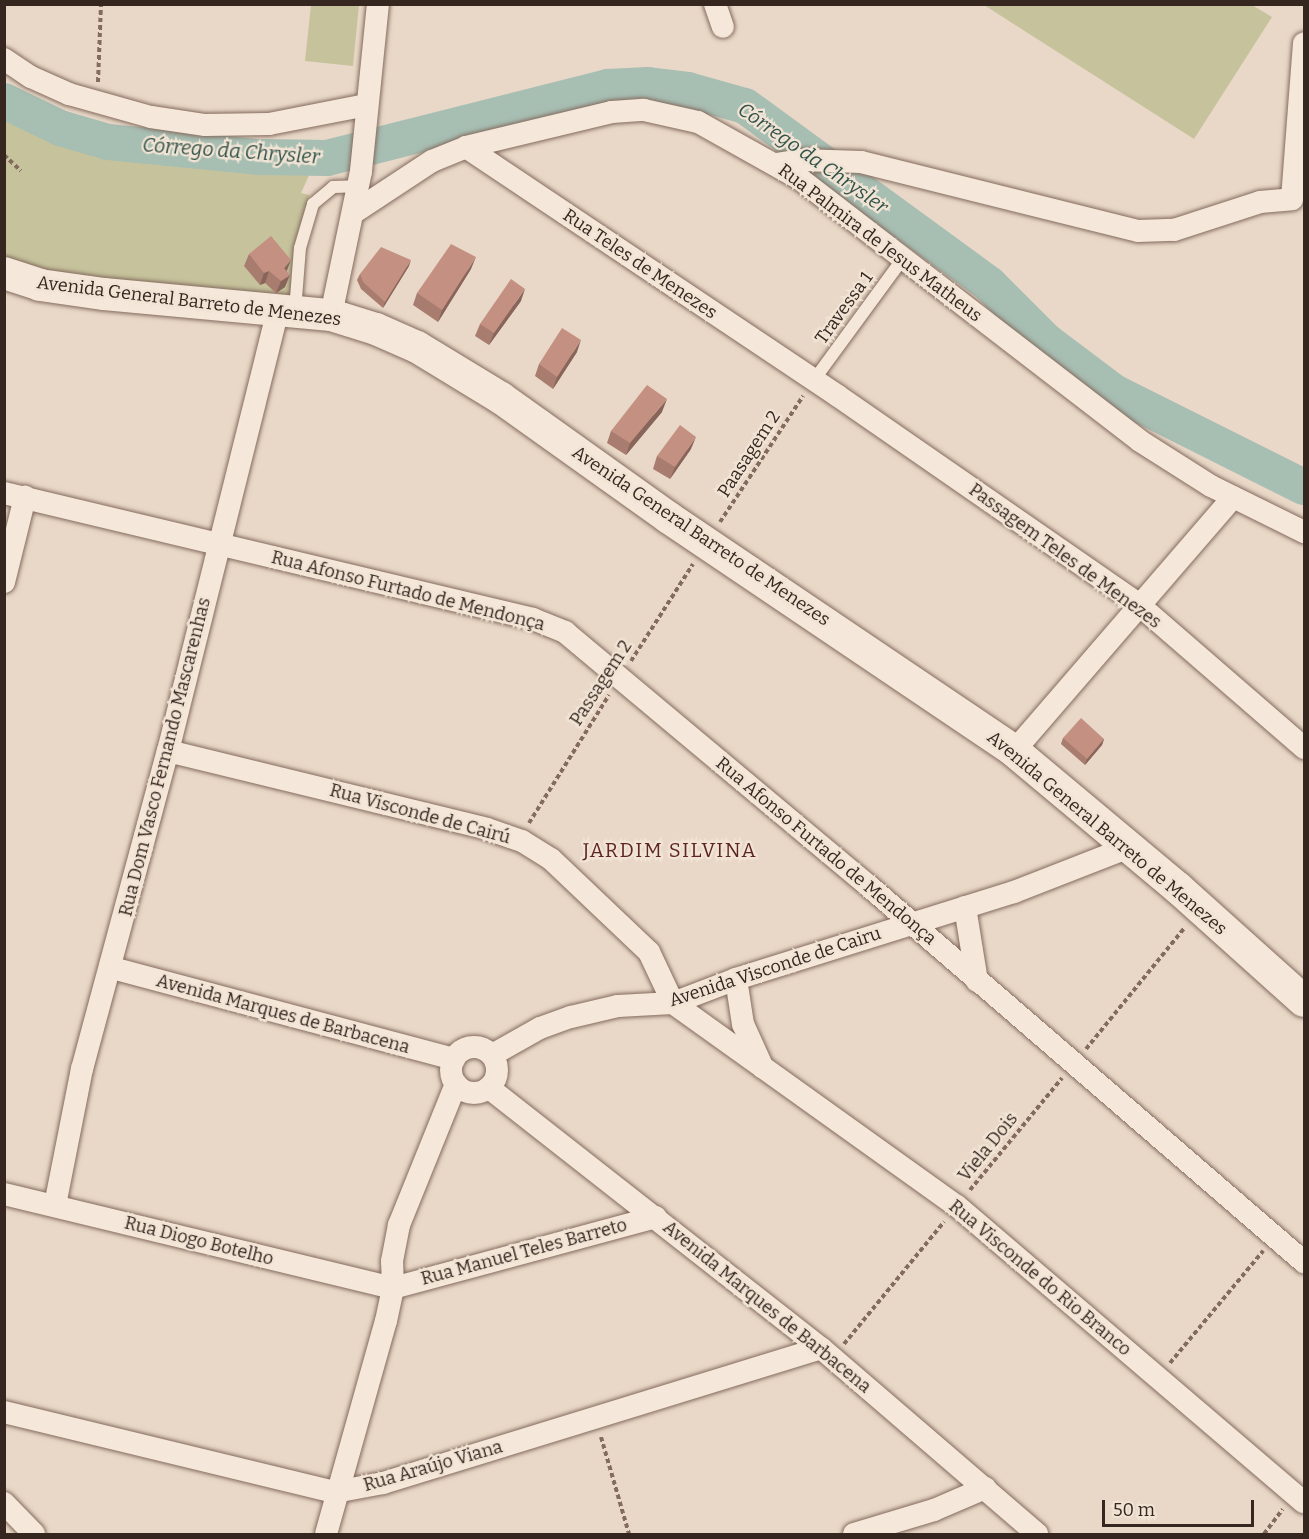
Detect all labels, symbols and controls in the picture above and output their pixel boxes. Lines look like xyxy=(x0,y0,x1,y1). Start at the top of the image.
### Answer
water label: Córrego da Chrysler xyxy=(733,97,893,219)
water label: Córrego da Chrysler xyxy=(142,133,320,169)
street label: Rua Palmira de Jesus Matheus xyxy=(774,159,986,327)
street label: Rua Teles de Menezes xyxy=(559,204,721,324)
street label: Travessa 1 xyxy=(811,268,877,348)
street label: Avenida General Barreto de Menezes xyxy=(36,272,342,330)
street label: Paasagem 2 xyxy=(713,407,785,501)
street label: Avenida General Barreto de Menezes xyxy=(568,441,834,631)
street label: Passagem Teles de Menezes xyxy=(965,479,1165,633)
street label: Rua Afonso Furtado de Mendonça xyxy=(269,547,547,635)
street label: Rua Dom Vasco Fernando Mascarenhas xyxy=(115,595,215,919)
street label: Passagem 2 xyxy=(565,636,637,730)
street label: Avenida General Barreto de Menezes xyxy=(983,726,1231,940)
street label: Rua Afonso Furtado de Mendonça xyxy=(711,752,941,950)
street label: Rua Visconde de Cairú xyxy=(327,779,513,849)
district label: JARDIM SILVINA xyxy=(583,838,757,862)
street label: Avenida Visconde de Cairu xyxy=(666,923,884,1011)
street label: Avenida Marques de Barbacena xyxy=(154,970,412,1058)
street label: Viela Dois xyxy=(954,1108,1022,1186)
street label: Rua Visconde do Rio Branco xyxy=(944,1195,1136,1361)
street label: Rua Diogo Botelho xyxy=(122,1212,276,1270)
street label: Rua Manuel Teles Barreto xyxy=(419,1214,629,1290)
street label: Avenida Marques de Barbacena xyxy=(659,1216,875,1398)
street label: Rua Araújo Viana xyxy=(361,1436,505,1496)
scale bar xyxy=(1105,1488,1256,1526)
text: 50 m xyxy=(1113,1499,1155,1521)

